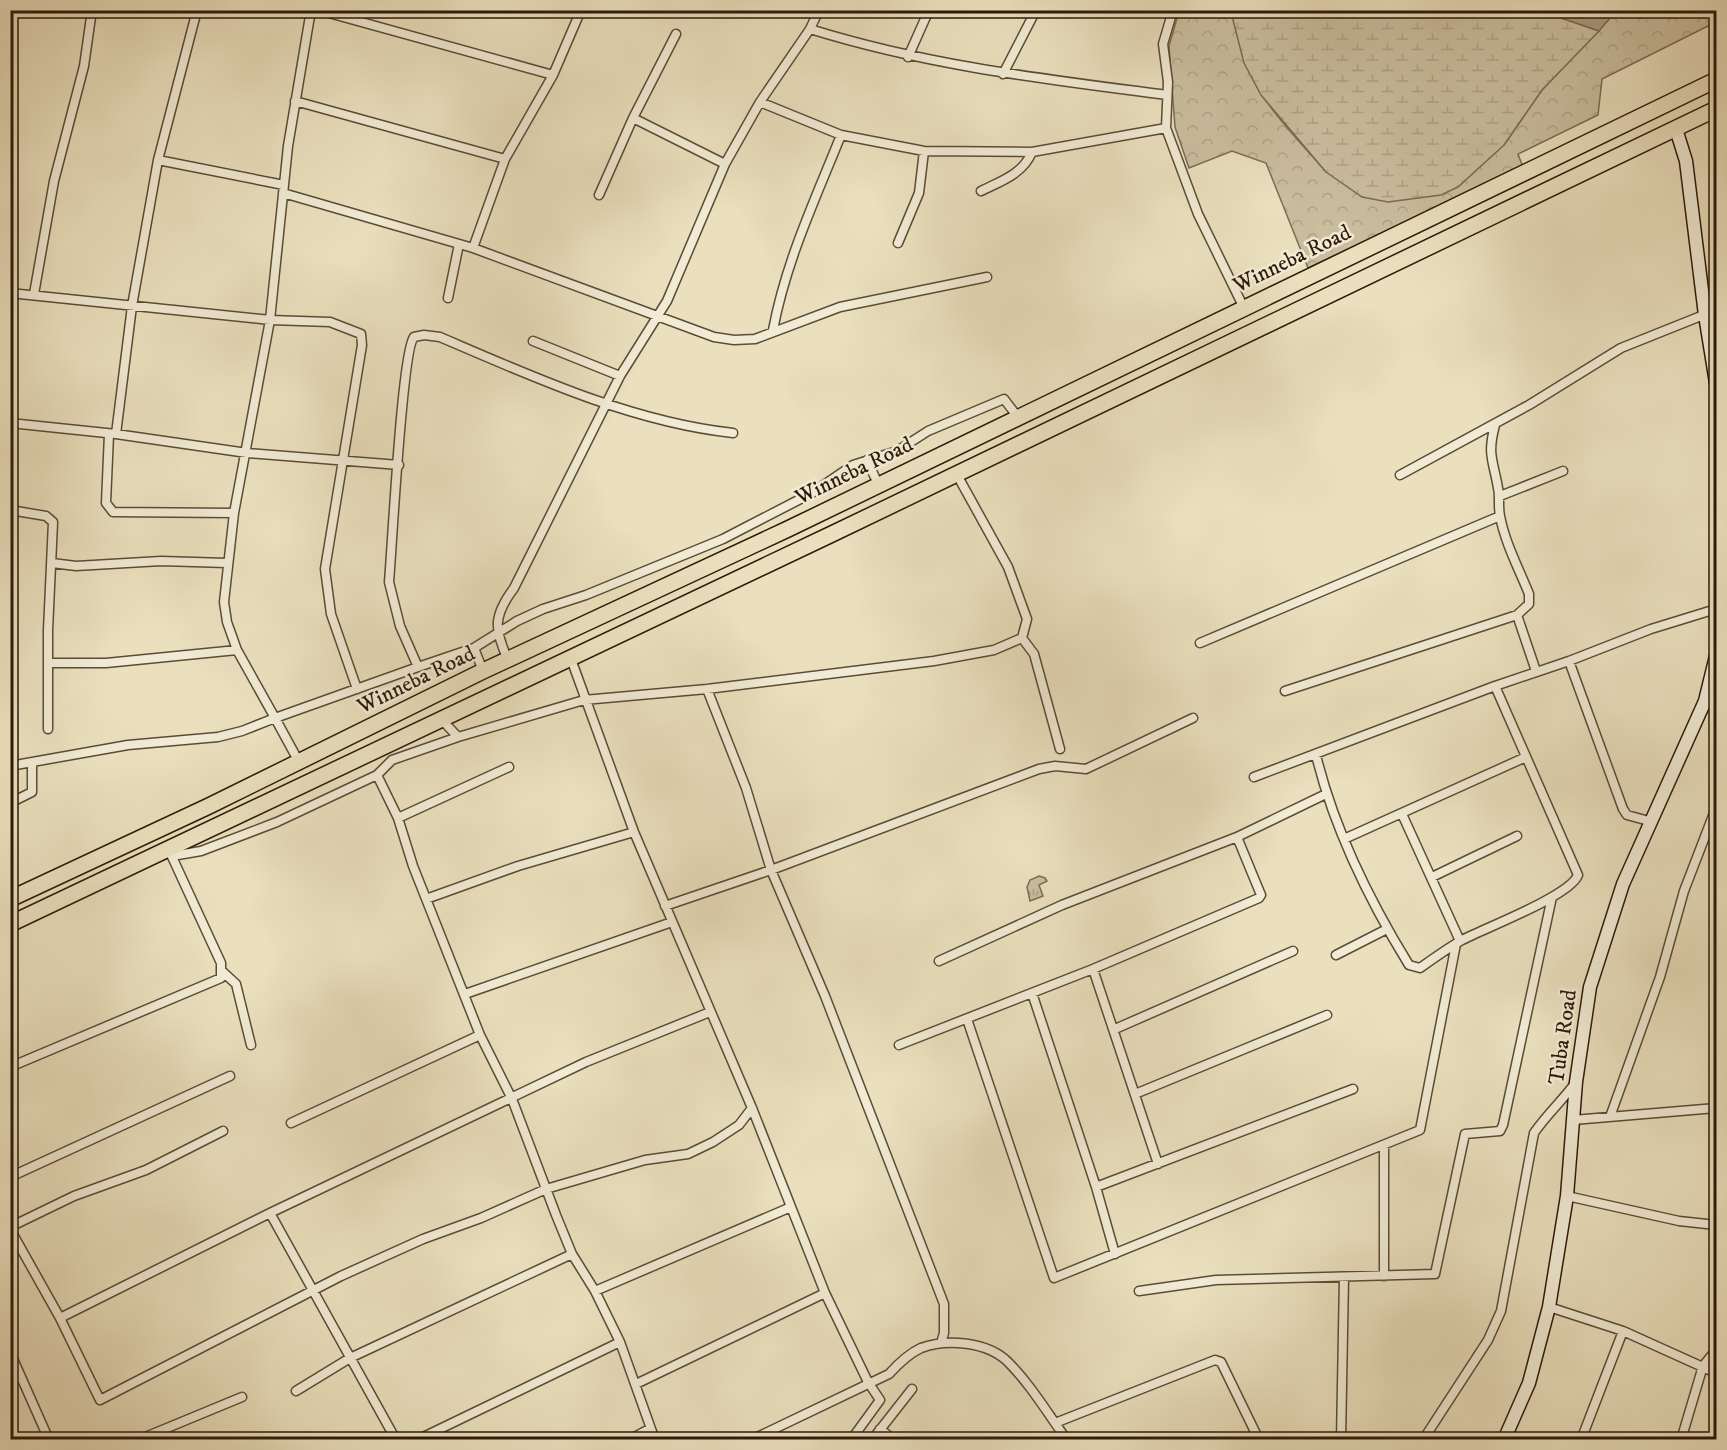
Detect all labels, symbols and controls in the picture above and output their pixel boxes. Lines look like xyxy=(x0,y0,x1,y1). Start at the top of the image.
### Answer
street label: Winneba Road xyxy=(1228,219,1355,300)
street label: Winneba Road xyxy=(790,431,917,512)
street label: Winneba Road xyxy=(352,640,479,721)
street label: Tuba Road xyxy=(1543,988,1583,1086)

